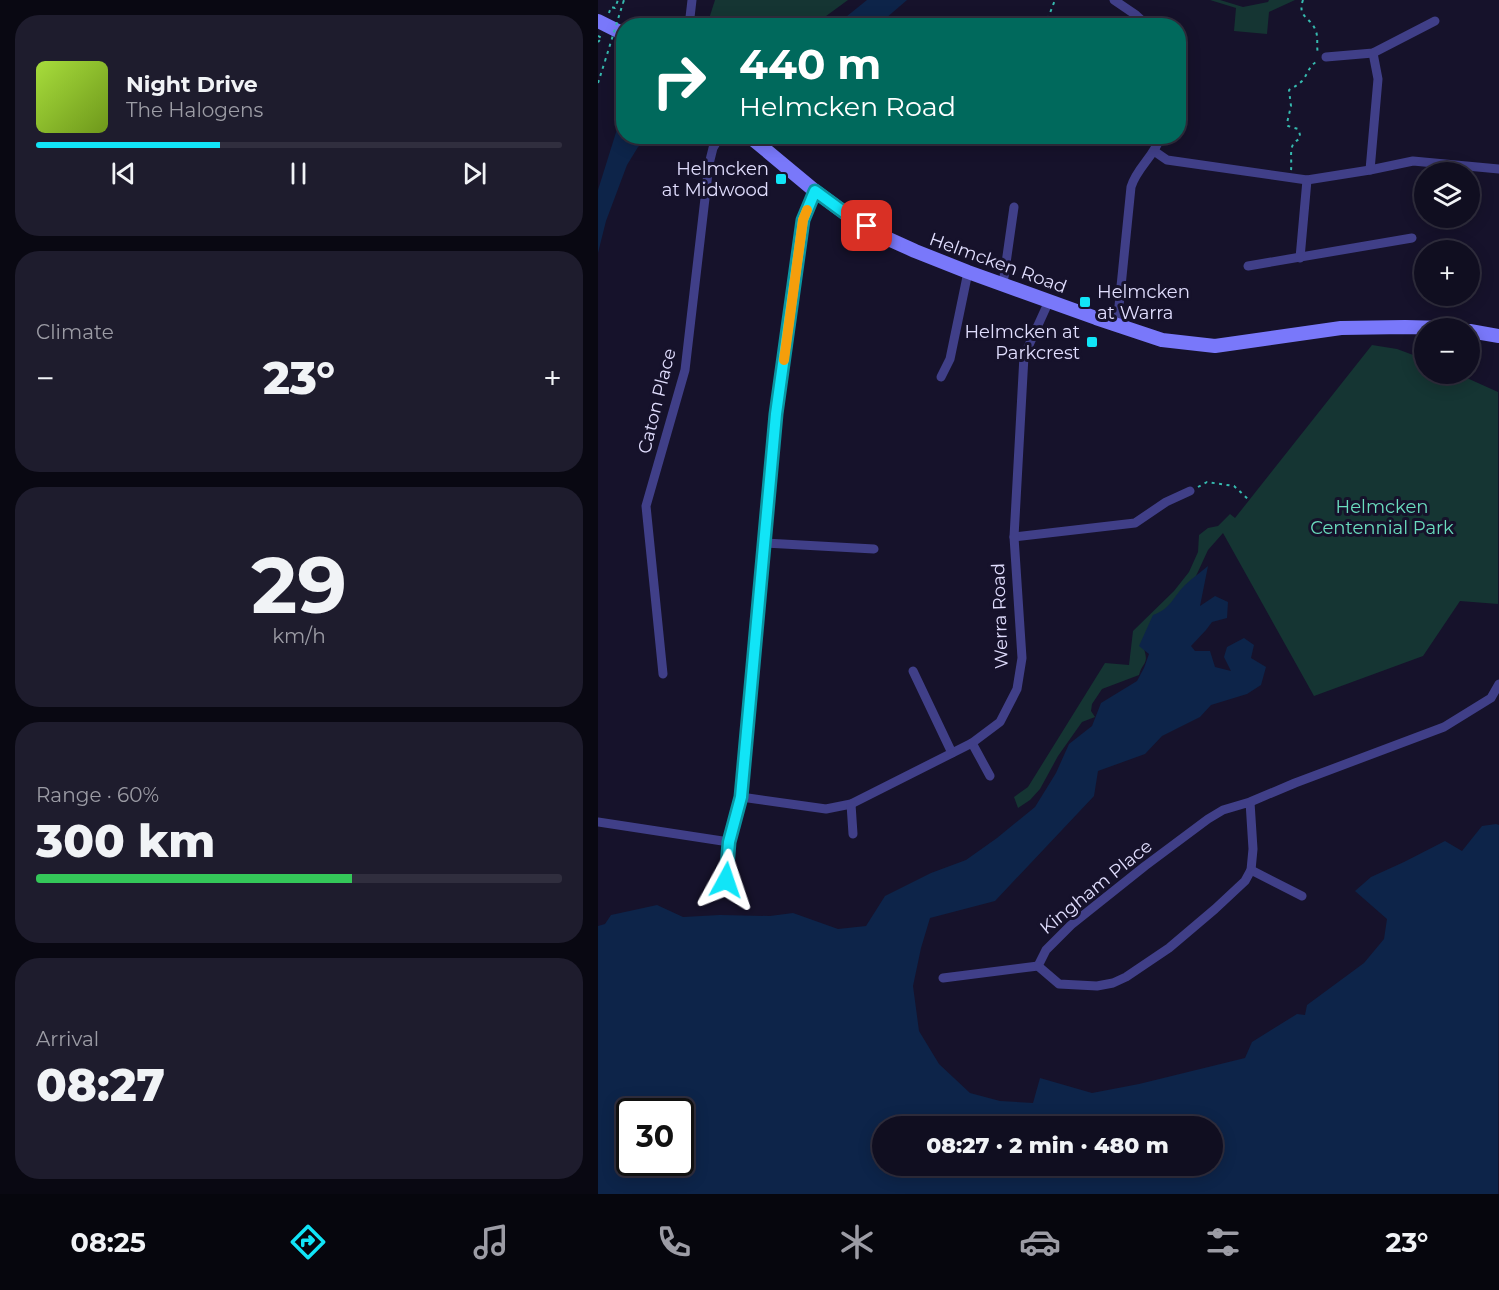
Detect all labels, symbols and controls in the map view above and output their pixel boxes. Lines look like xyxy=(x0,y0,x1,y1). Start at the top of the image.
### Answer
text: 440 m xyxy=(739,38,881,90)
icon: right xyxy=(640,42,718,120)
text: Night Drive xyxy=(126,71,258,98)
text: Helmcken Road xyxy=(739,90,956,123)
text: The Halogens xyxy=(126,98,263,122)
icon: previous xyxy=(107,157,140,190)
icon: pause xyxy=(282,157,315,190)
icon: next xyxy=(458,157,491,190)
place label: Helmcken at Midwood xyxy=(662,158,769,201)
map controls xyxy=(1414,162,1480,384)
button: layers xyxy=(1414,162,1480,228)
marker: Helmcken at Midwood xyxy=(774,172,788,186)
pin xyxy=(841,200,892,251)
icon: arrive xyxy=(850,209,883,242)
street label: Helmcken Road xyxy=(926,228,1070,298)
button: + xyxy=(1414,240,1480,306)
place label: Helmcken at Warra xyxy=(1097,281,1190,324)
marker: Helmcken at Warra xyxy=(1078,295,1092,309)
button: − xyxy=(1414,318,1480,384)
text: Climate xyxy=(36,320,114,344)
place label: Helmcken at Parkcrest xyxy=(964,321,1080,364)
marker: Helmcken at Parkcrest xyxy=(1085,335,1099,349)
street label: Caton Place xyxy=(633,346,681,456)
text: 23° xyxy=(263,350,335,405)
text: − xyxy=(36,358,55,398)
text: + xyxy=(543,358,562,398)
park label: Helmcken Centennial Park xyxy=(1310,496,1454,539)
text: 29 xyxy=(251,537,347,633)
street label: Werra Road xyxy=(987,563,1013,669)
text: km/h xyxy=(272,624,326,648)
text: Range · 60% xyxy=(36,783,159,807)
text: 300 km xyxy=(36,813,215,868)
street label: Kingham Place xyxy=(1035,835,1157,939)
position arrow xyxy=(694,848,758,912)
text: Arrival xyxy=(36,1027,99,1051)
text: 08:27 xyxy=(36,1057,165,1112)
speed limit sign: 30 xyxy=(616,1098,694,1176)
text: 08:27 · 2 min · 480 m xyxy=(926,1132,1169,1159)
icon: directions xyxy=(287,1221,329,1263)
icon: music xyxy=(470,1221,512,1263)
icon: phone xyxy=(653,1221,695,1263)
icon: climate xyxy=(836,1221,878,1263)
icon: car xyxy=(1019,1221,1061,1263)
icon: filters xyxy=(1202,1221,1244,1263)
text: 08:25 xyxy=(71,1226,146,1259)
text: 23° xyxy=(1386,1226,1428,1259)

